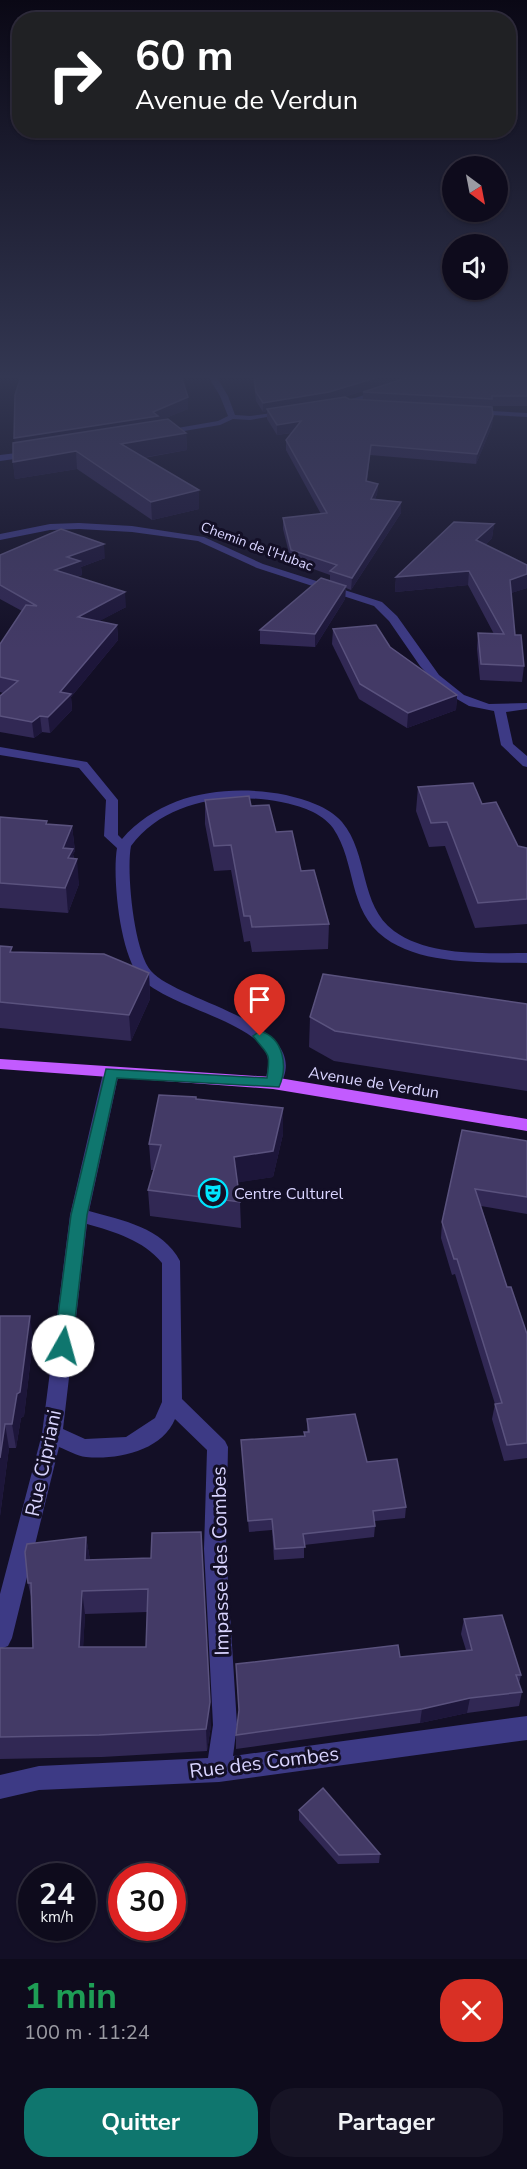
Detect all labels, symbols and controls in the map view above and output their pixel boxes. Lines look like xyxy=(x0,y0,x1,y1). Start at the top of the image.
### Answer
text: 60 m xyxy=(135,28,234,85)
icon: right xyxy=(36,36,114,114)
text: Avenue de Verdun xyxy=(135,82,358,119)
north arrow xyxy=(442,156,508,222)
map controls xyxy=(442,156,508,300)
button: sound xyxy=(442,234,508,300)
street label: Chemin de l'Hubac xyxy=(198,517,316,576)
pin xyxy=(234,974,285,1036)
icon: arrive xyxy=(243,983,276,1016)
street label: Avenue de Verdun xyxy=(307,1062,441,1104)
theatre icon: Centre Culturel xyxy=(197,1177,229,1209)
place label: Centre Culturel xyxy=(234,1183,344,1205)
position arrow xyxy=(31,1314,95,1378)
street label: Rue Cipriani xyxy=(19,1407,68,1519)
street label: Impasse des Combes xyxy=(205,1466,236,1656)
street label: Rue des Combes xyxy=(188,1740,340,1785)
speed limit sign: 30 xyxy=(108,1863,186,1941)
text: 24 xyxy=(39,1874,75,1915)
text: km/h xyxy=(40,1907,74,1927)
text: 1 min xyxy=(24,1972,117,2021)
button: close xyxy=(440,1979,503,2042)
text: 100 m · 11:24 xyxy=(24,2019,150,2046)
button: Quitter xyxy=(24,2088,258,2157)
button: Partager xyxy=(270,2088,503,2157)

